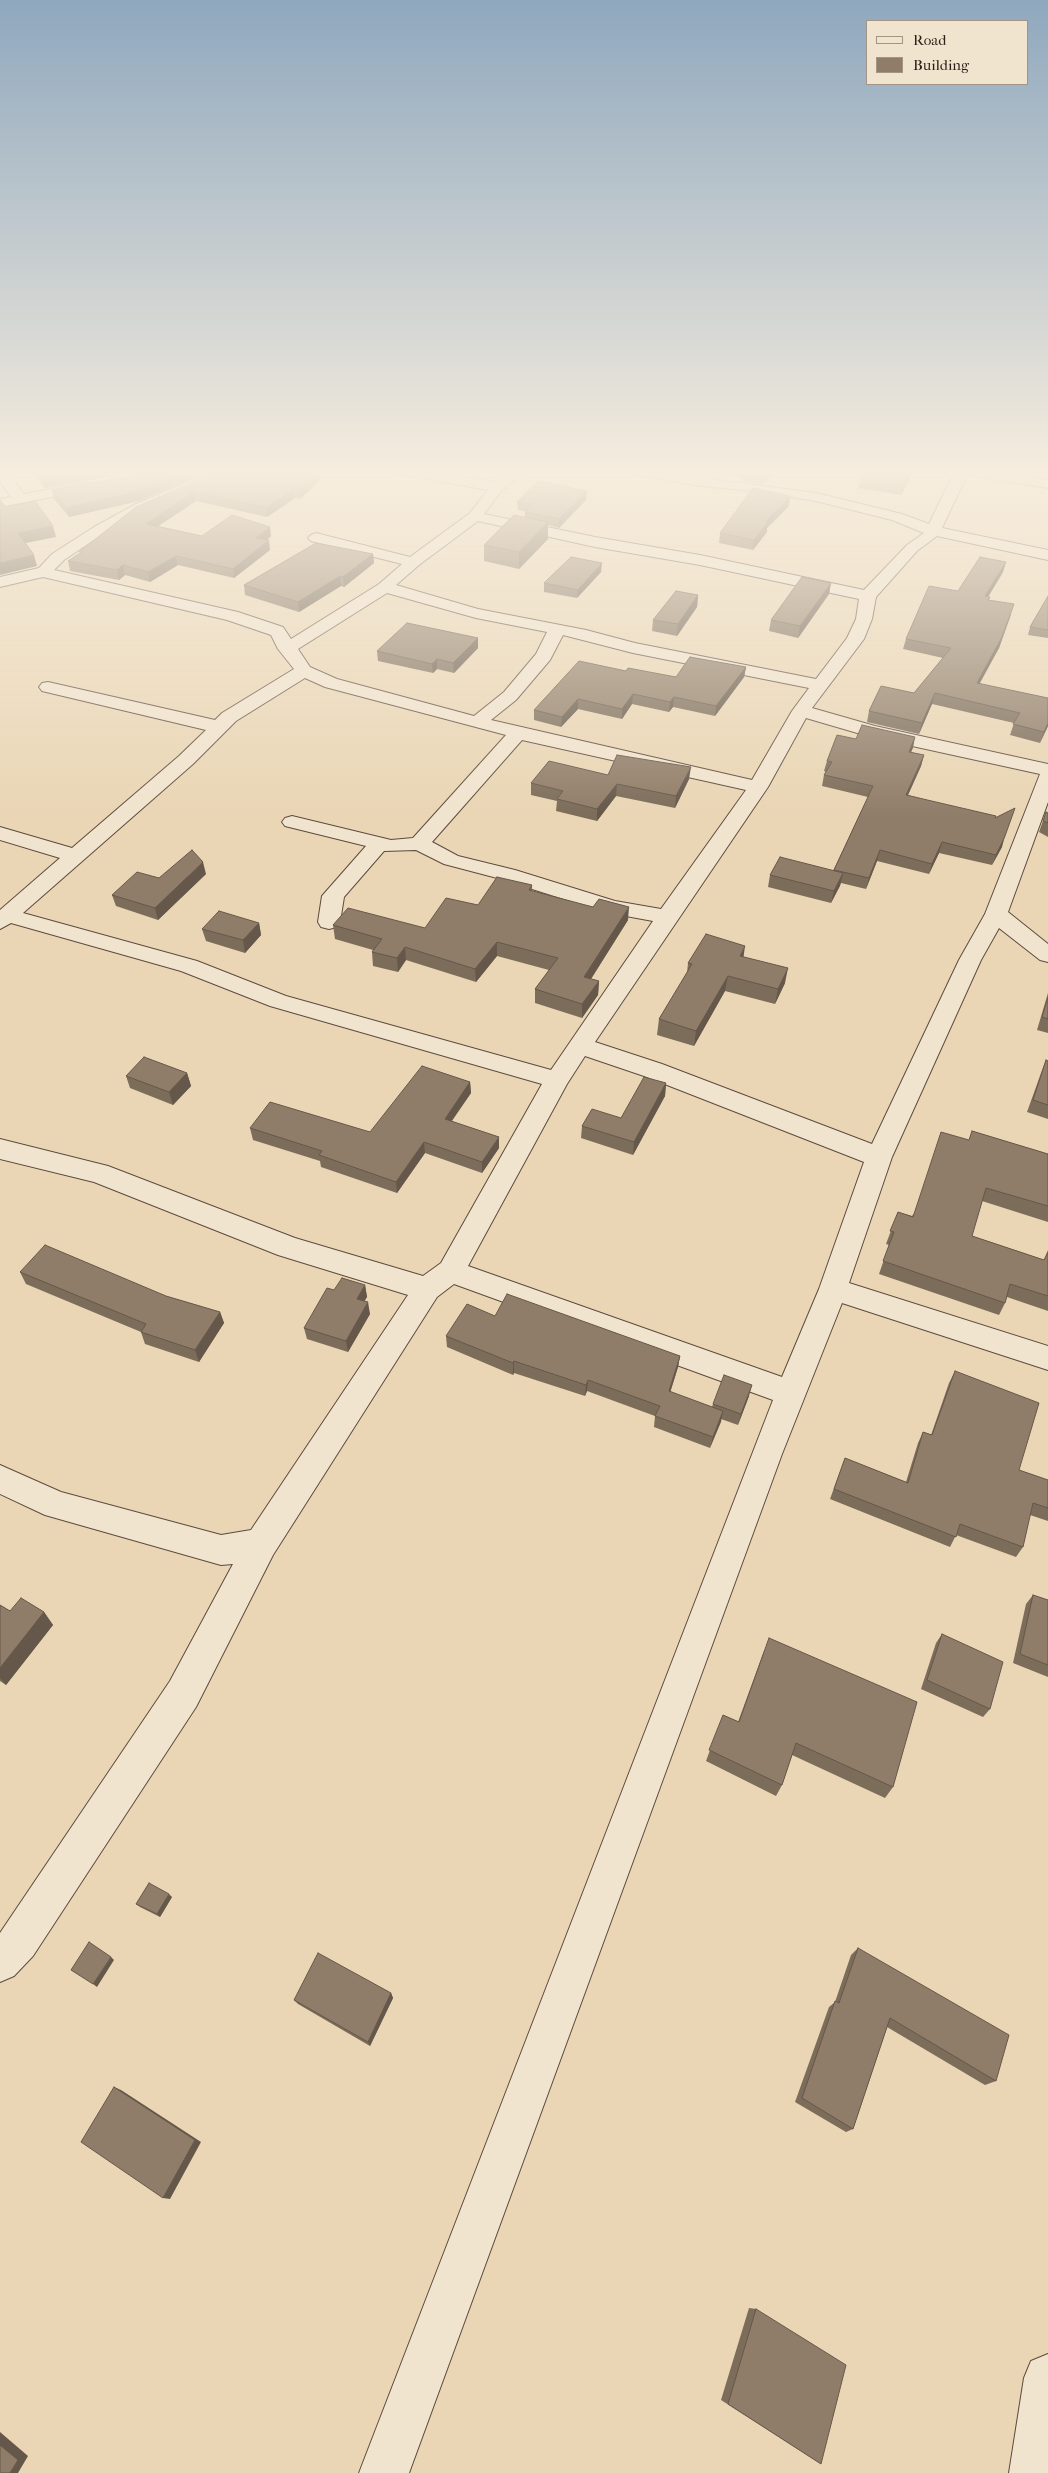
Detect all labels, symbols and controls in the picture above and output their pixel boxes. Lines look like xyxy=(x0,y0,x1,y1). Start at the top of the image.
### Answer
legend xyxy=(866,20,1028,85)
text: Road xyxy=(913,31,946,49)
text: Building xyxy=(913,56,969,74)

